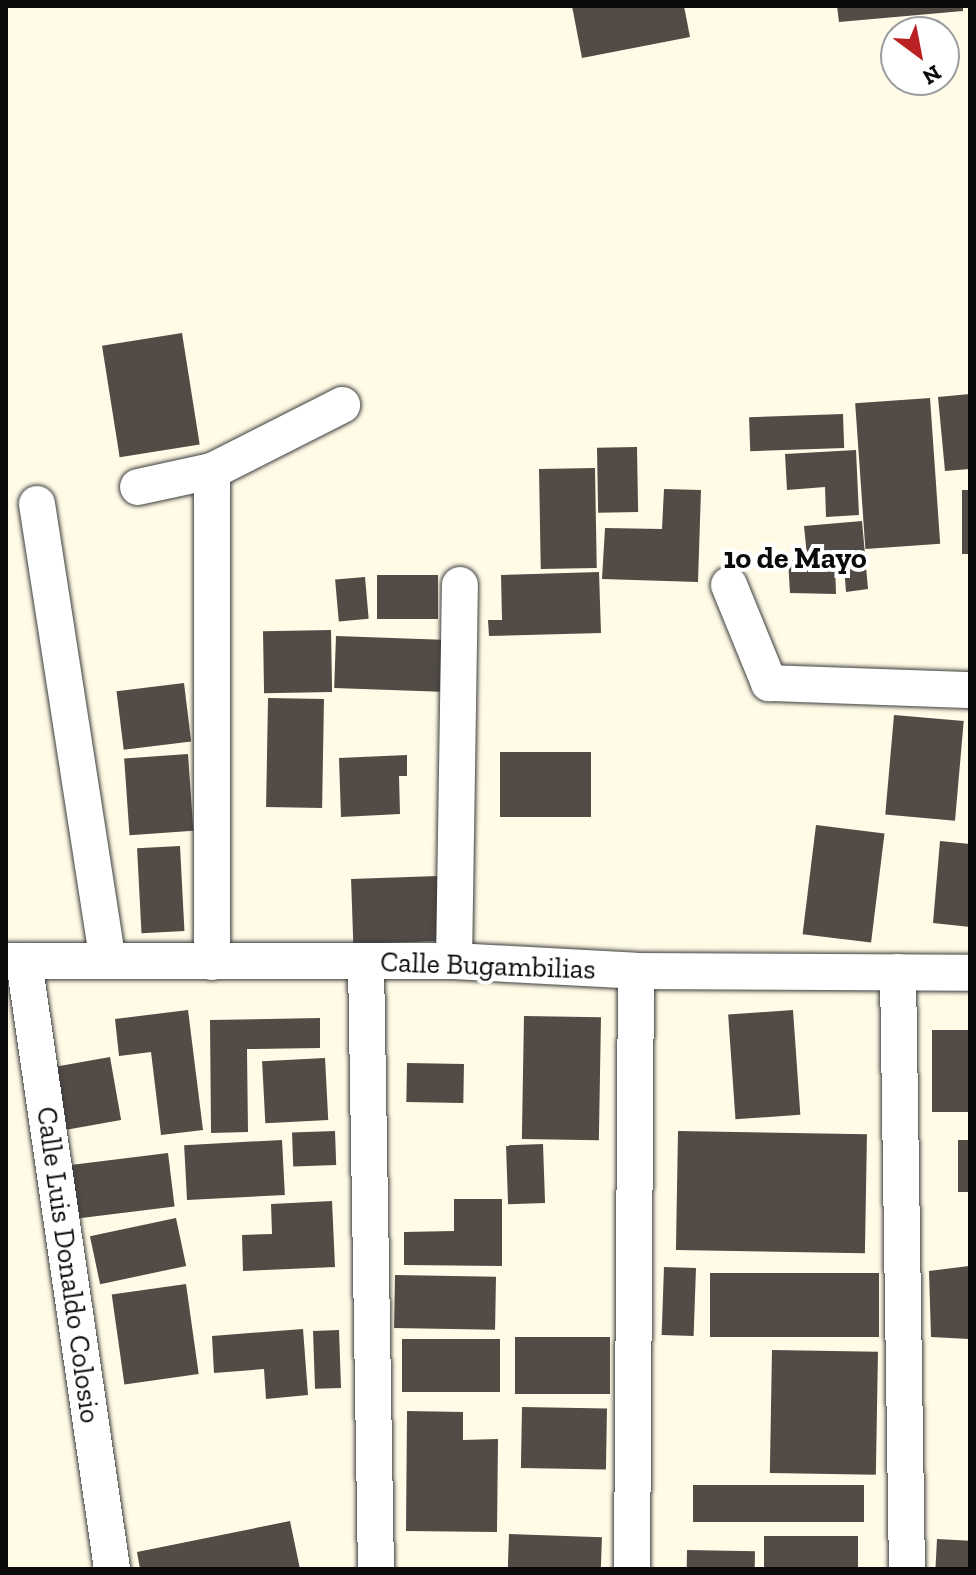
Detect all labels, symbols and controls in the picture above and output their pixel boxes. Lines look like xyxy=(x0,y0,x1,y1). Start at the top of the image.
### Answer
north arrow xyxy=(880,16,960,96)
text: N xyxy=(918,59,946,91)
district label: 1o de Mayo xyxy=(723,540,867,576)
street label: Calle Bugambilias xyxy=(380,945,596,987)
street label: Calle Luis Donaldo Colosio xyxy=(29,1105,107,1425)

